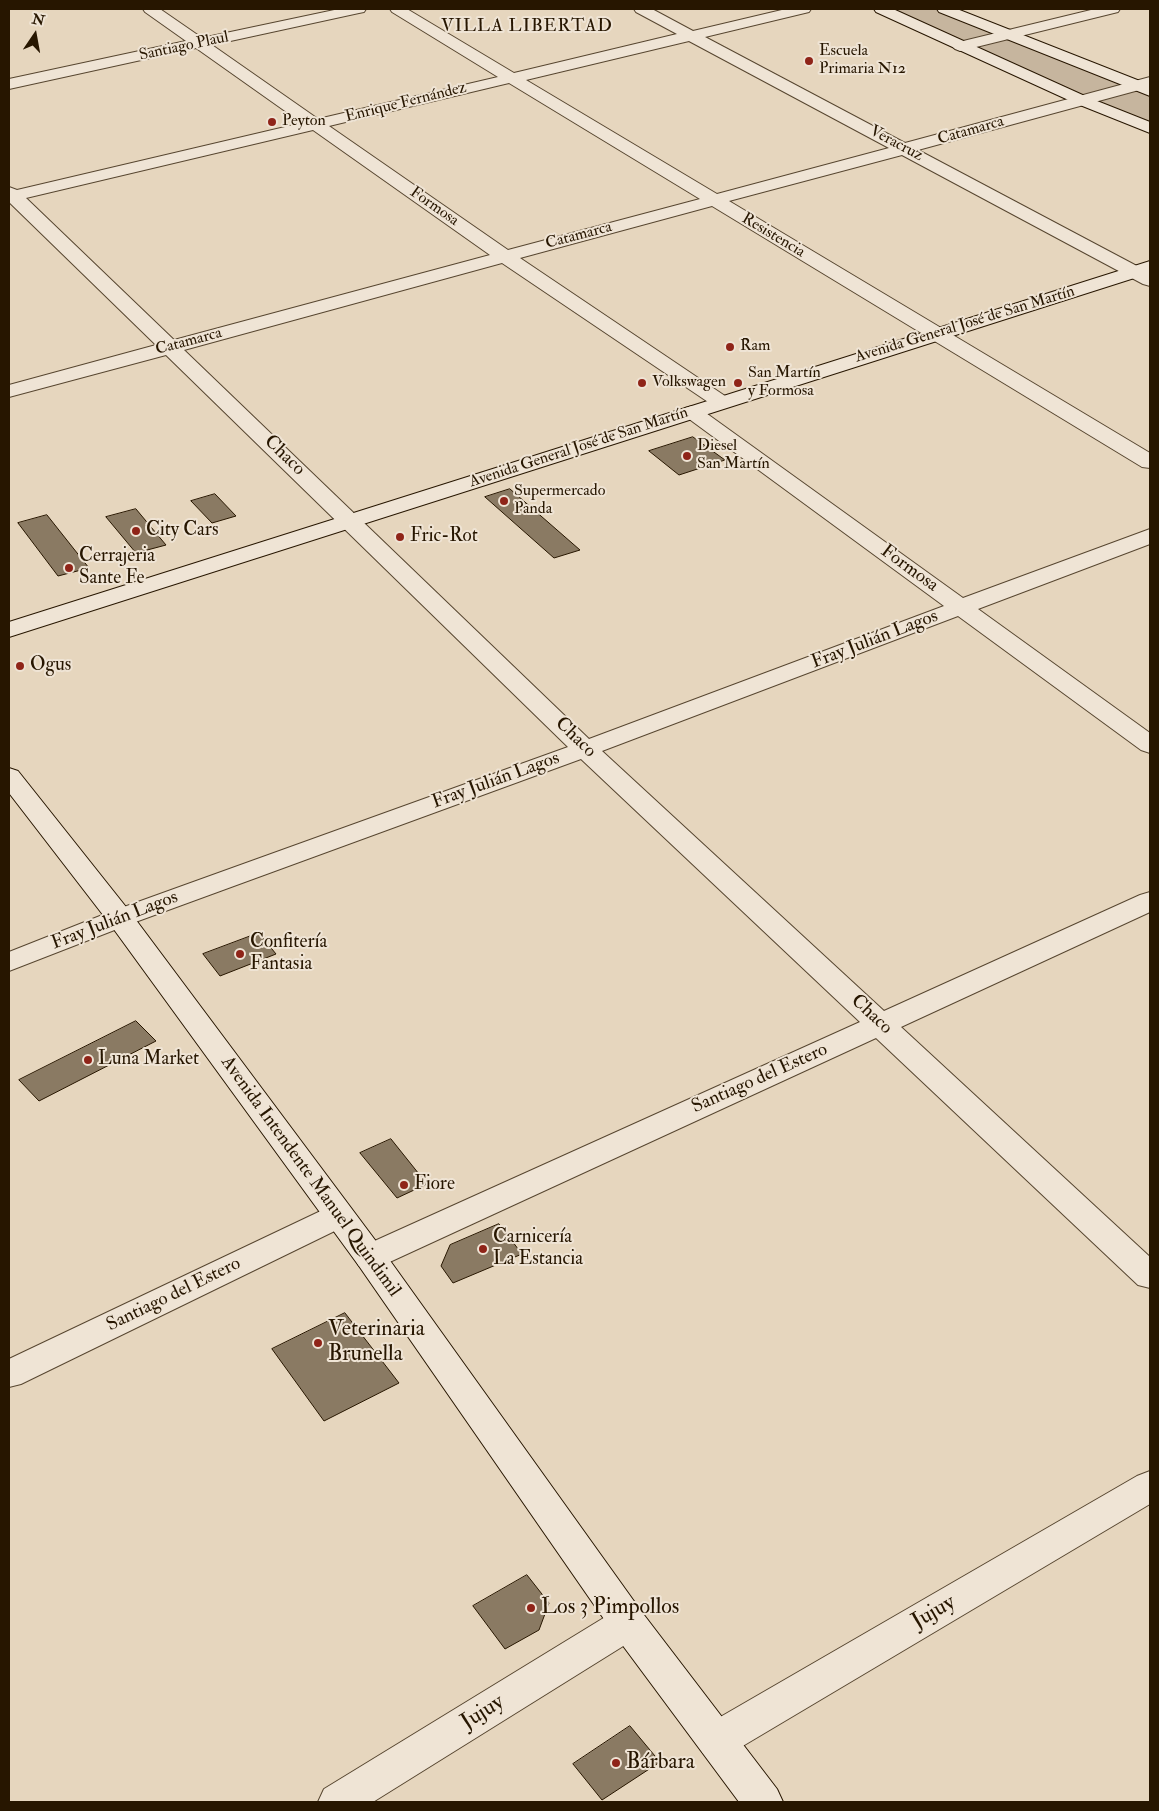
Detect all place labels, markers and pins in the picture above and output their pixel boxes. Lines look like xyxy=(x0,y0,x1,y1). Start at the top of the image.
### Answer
place label: Escuela Primaria N12 xyxy=(819,42,906,80)
marker: Escuela Primaria N12 xyxy=(803,55,815,67)
place label: Peyton xyxy=(282,112,326,132)
marker: Peyton xyxy=(266,116,278,128)
place label: Ram xyxy=(740,337,770,357)
marker: Ram xyxy=(724,341,736,353)
place label: San Martín y Formosa xyxy=(748,364,821,402)
place label: Volkswagen xyxy=(652,373,726,393)
marker: Volkswagen xyxy=(636,377,648,389)
marker: San Martín y Formosa xyxy=(732,377,744,389)
place label: Diesel San Martín xyxy=(697,437,770,475)
marker: Diesel San Martín xyxy=(681,450,693,462)
place label: Supermercado Panda xyxy=(514,482,605,520)
marker: Supermercado Panda xyxy=(498,495,510,507)
place label: City Cars xyxy=(146,520,218,542)
marker: City Cars xyxy=(130,525,142,537)
place label: Fric-Rot xyxy=(410,526,478,548)
marker: Fric-Rot xyxy=(394,531,406,543)
place label: Cerrajeria Sante Fe xyxy=(79,546,155,590)
marker: Cerrajeria Sante Fe xyxy=(63,562,75,574)
place label: Ogus xyxy=(30,655,71,677)
marker: Ogus xyxy=(14,660,26,672)
place label: Confitería Fantasia xyxy=(250,932,327,976)
marker: Confitería Fantasia xyxy=(234,948,246,960)
place label: Luna Market xyxy=(98,1049,199,1071)
marker: Luna Market xyxy=(82,1054,94,1066)
place label: Fiore xyxy=(414,1174,455,1196)
marker: Fiore xyxy=(398,1179,410,1191)
place label: Carnicería La Estancia xyxy=(493,1227,583,1271)
marker: Carnicería La Estancia xyxy=(477,1243,489,1255)
place label: Veterinaria Brunella xyxy=(328,1317,425,1368)
marker: Veterinaria Brunella xyxy=(312,1337,324,1349)
place label: Los 3 Pimpollos xyxy=(541,1595,679,1621)
marker: Los 3 Pimpollos xyxy=(525,1602,537,1614)
place label: Bárbara xyxy=(626,1750,695,1776)
marker: Bárbara xyxy=(610,1757,622,1769)

